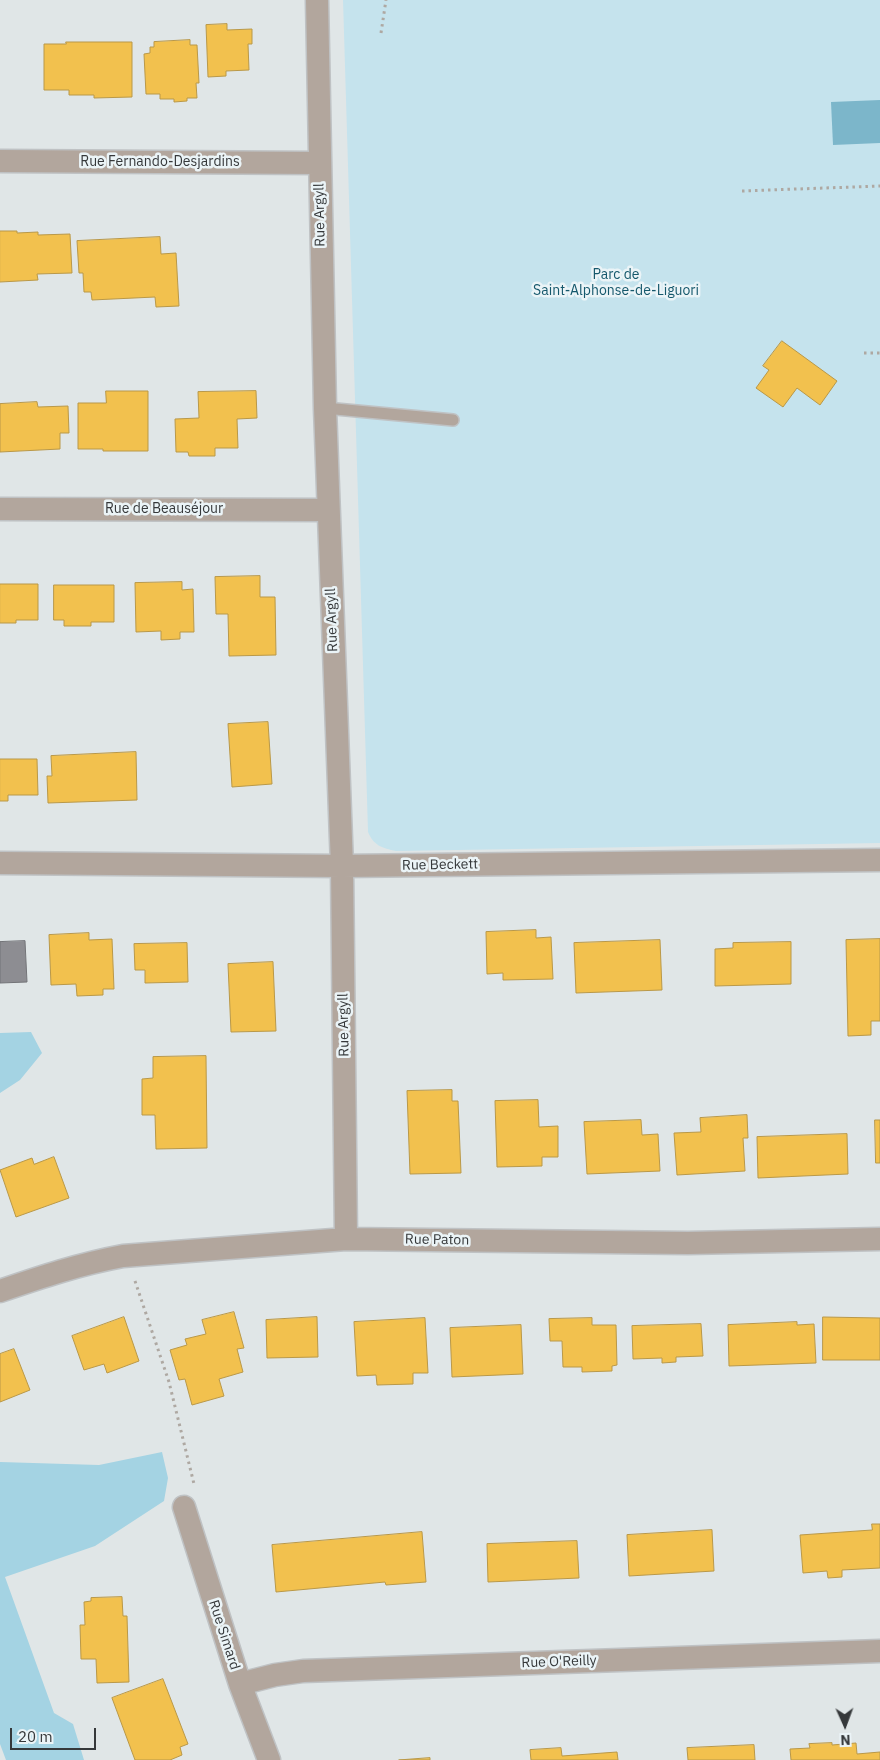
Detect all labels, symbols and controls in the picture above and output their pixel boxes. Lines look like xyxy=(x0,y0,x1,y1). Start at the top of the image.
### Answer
street label: Rue Fernando-Desjardins xyxy=(80,154,240,170)
street label: Rue Argyll xyxy=(311,183,329,247)
park label: Parc de Saint-Alphonse-de-Liguori xyxy=(533,267,699,300)
street label: Rue de Beauséjour xyxy=(105,501,223,517)
street label: Rue Argyll xyxy=(322,588,342,652)
street label: Rue Beckett xyxy=(402,856,478,874)
street label: Rue Argyll xyxy=(335,993,353,1057)
street label: Rue Paton xyxy=(405,1231,469,1249)
street label: Rue Simard xyxy=(205,1598,243,1672)
street label: Rue O'Reilly xyxy=(521,1652,597,1672)
north arrow xyxy=(820,1700,870,1750)
scale bar xyxy=(12,1718,99,1750)
text: 20 m xyxy=(18,1727,53,1746)
text: N xyxy=(840,1731,851,1749)

